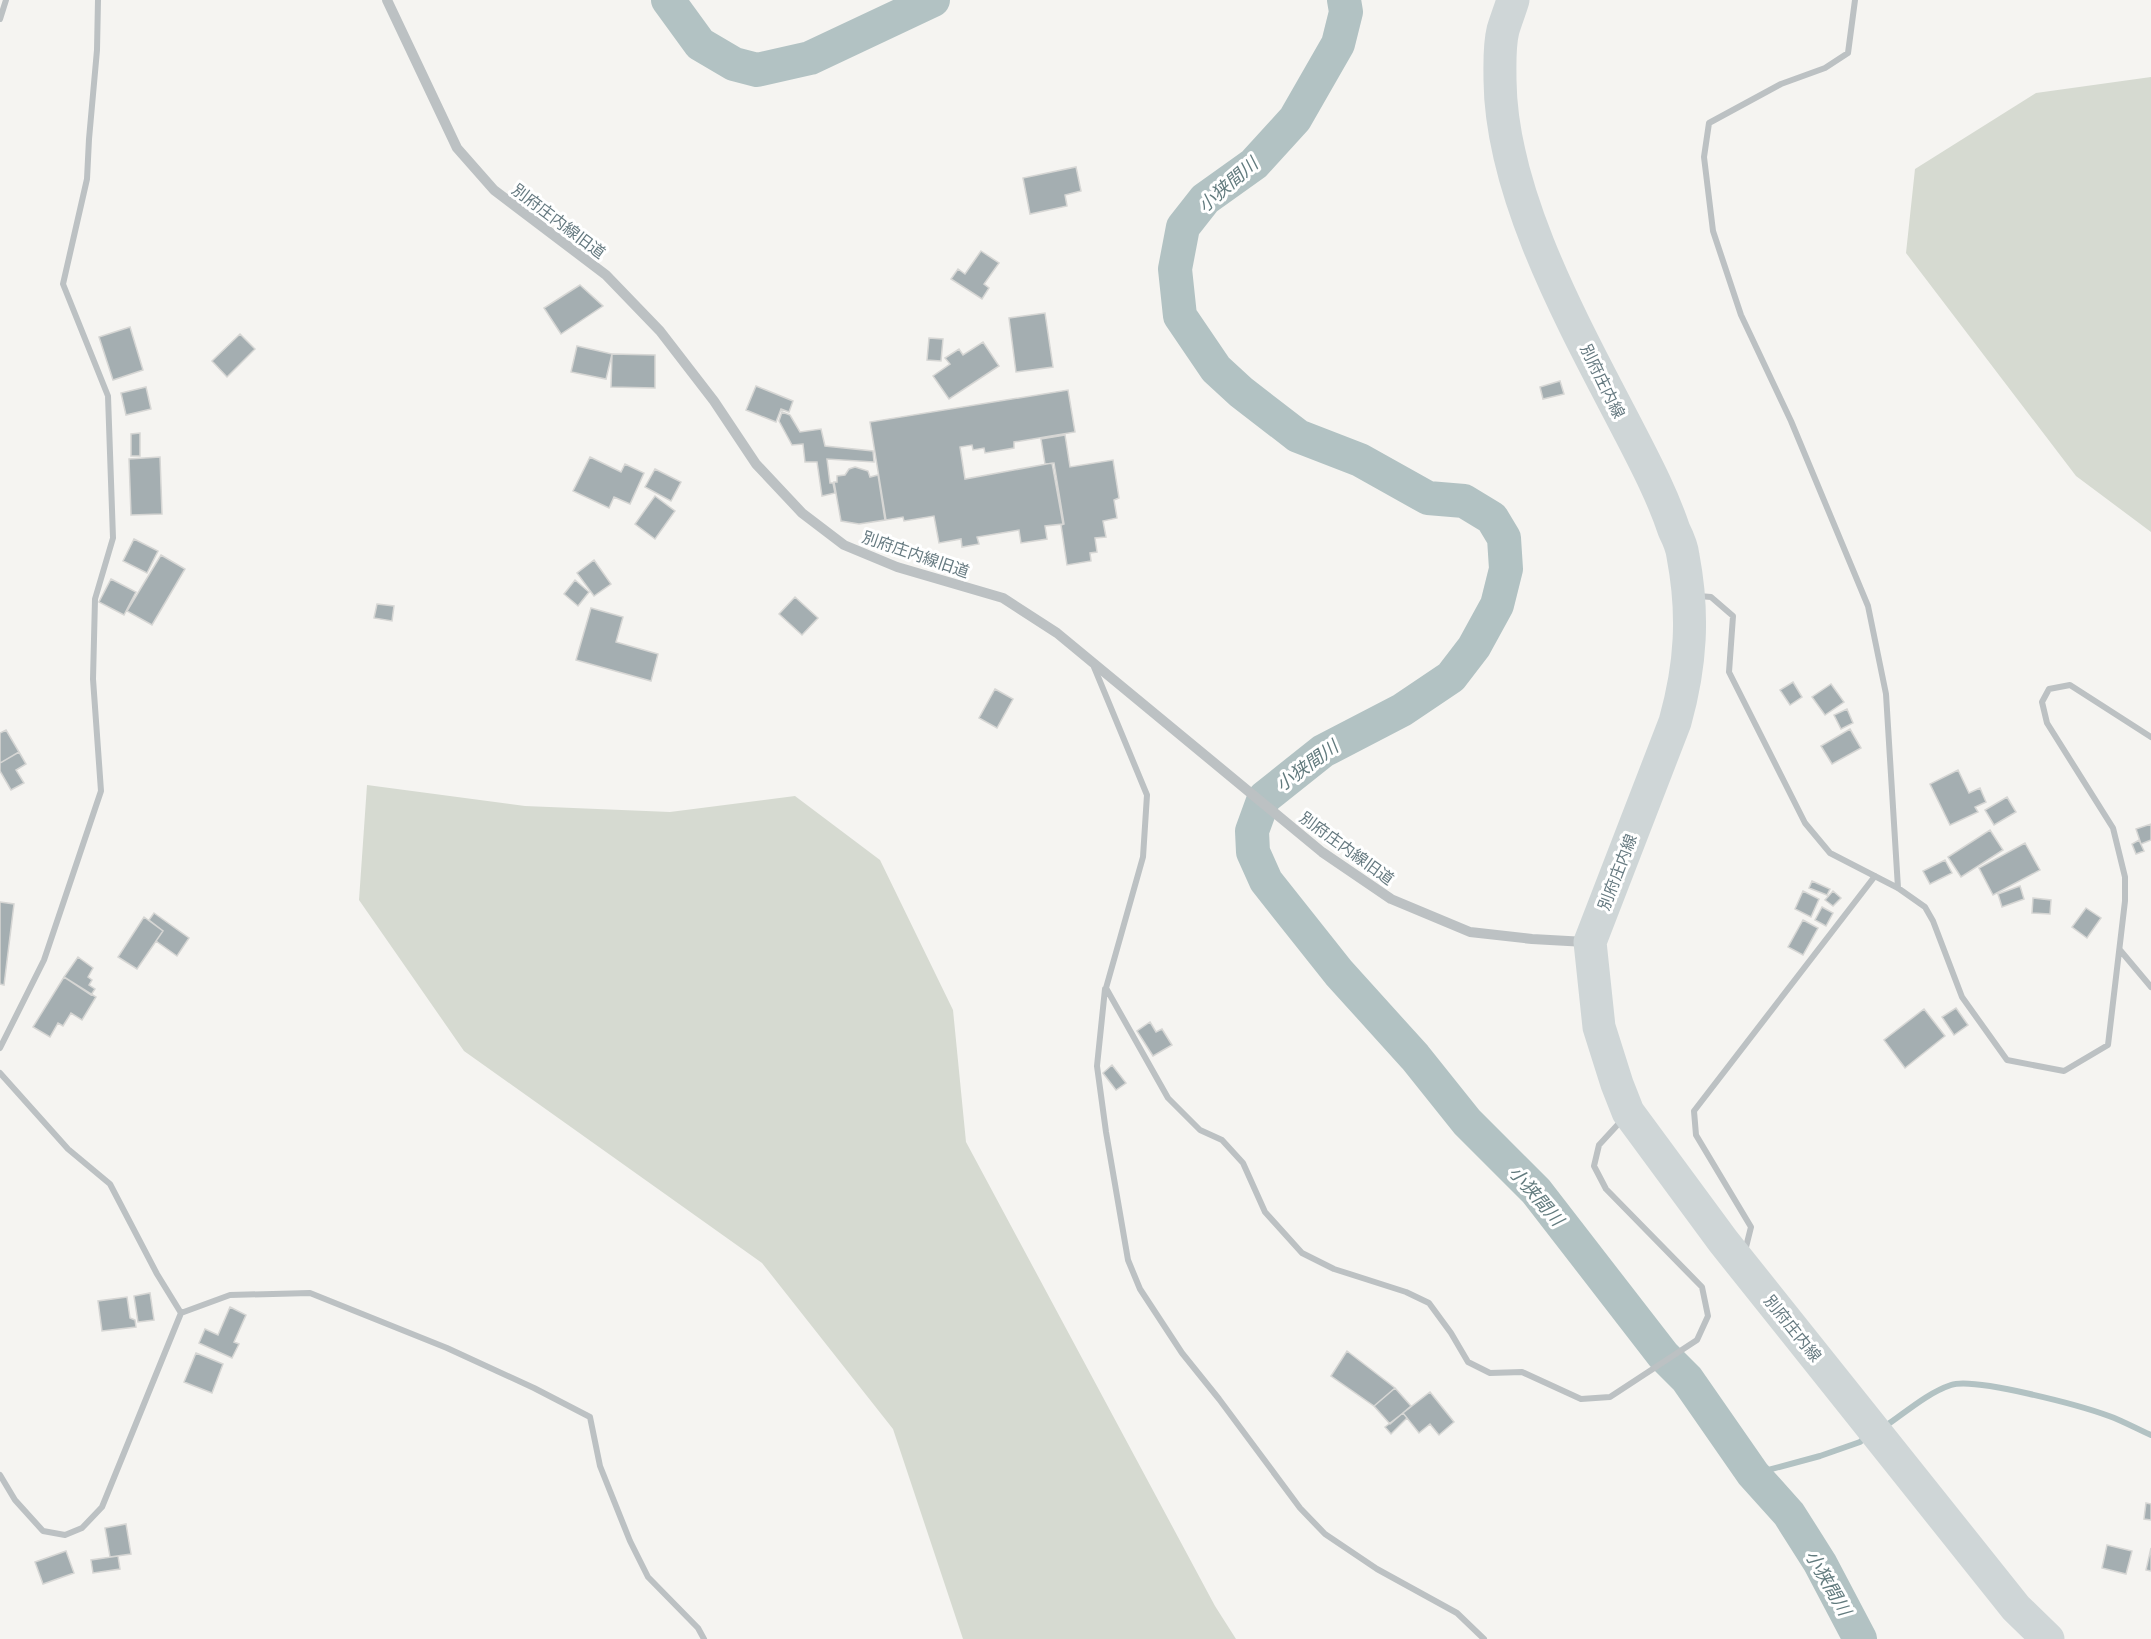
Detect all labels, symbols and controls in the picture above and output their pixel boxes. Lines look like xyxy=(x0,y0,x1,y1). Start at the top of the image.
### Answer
water label: 小狭間川 xyxy=(1193,151,1264,217)
street label: 別府庄内線旧道 xyxy=(508,179,610,263)
street label: 別府庄内線 xyxy=(1576,341,1630,421)
street label: 別府庄内線旧道 xyxy=(860,526,972,582)
water label: 小狭間川 xyxy=(1271,734,1344,796)
street label: 別府庄内線旧道 xyxy=(1296,807,1398,889)
street label: 別府庄内線 xyxy=(1593,831,1641,913)
water label: 小狭間川 xyxy=(1504,1161,1570,1232)
street label: 別府庄内線 xyxy=(1760,1291,1826,1365)
water label: 小狭間川 xyxy=(1800,1546,1857,1621)

